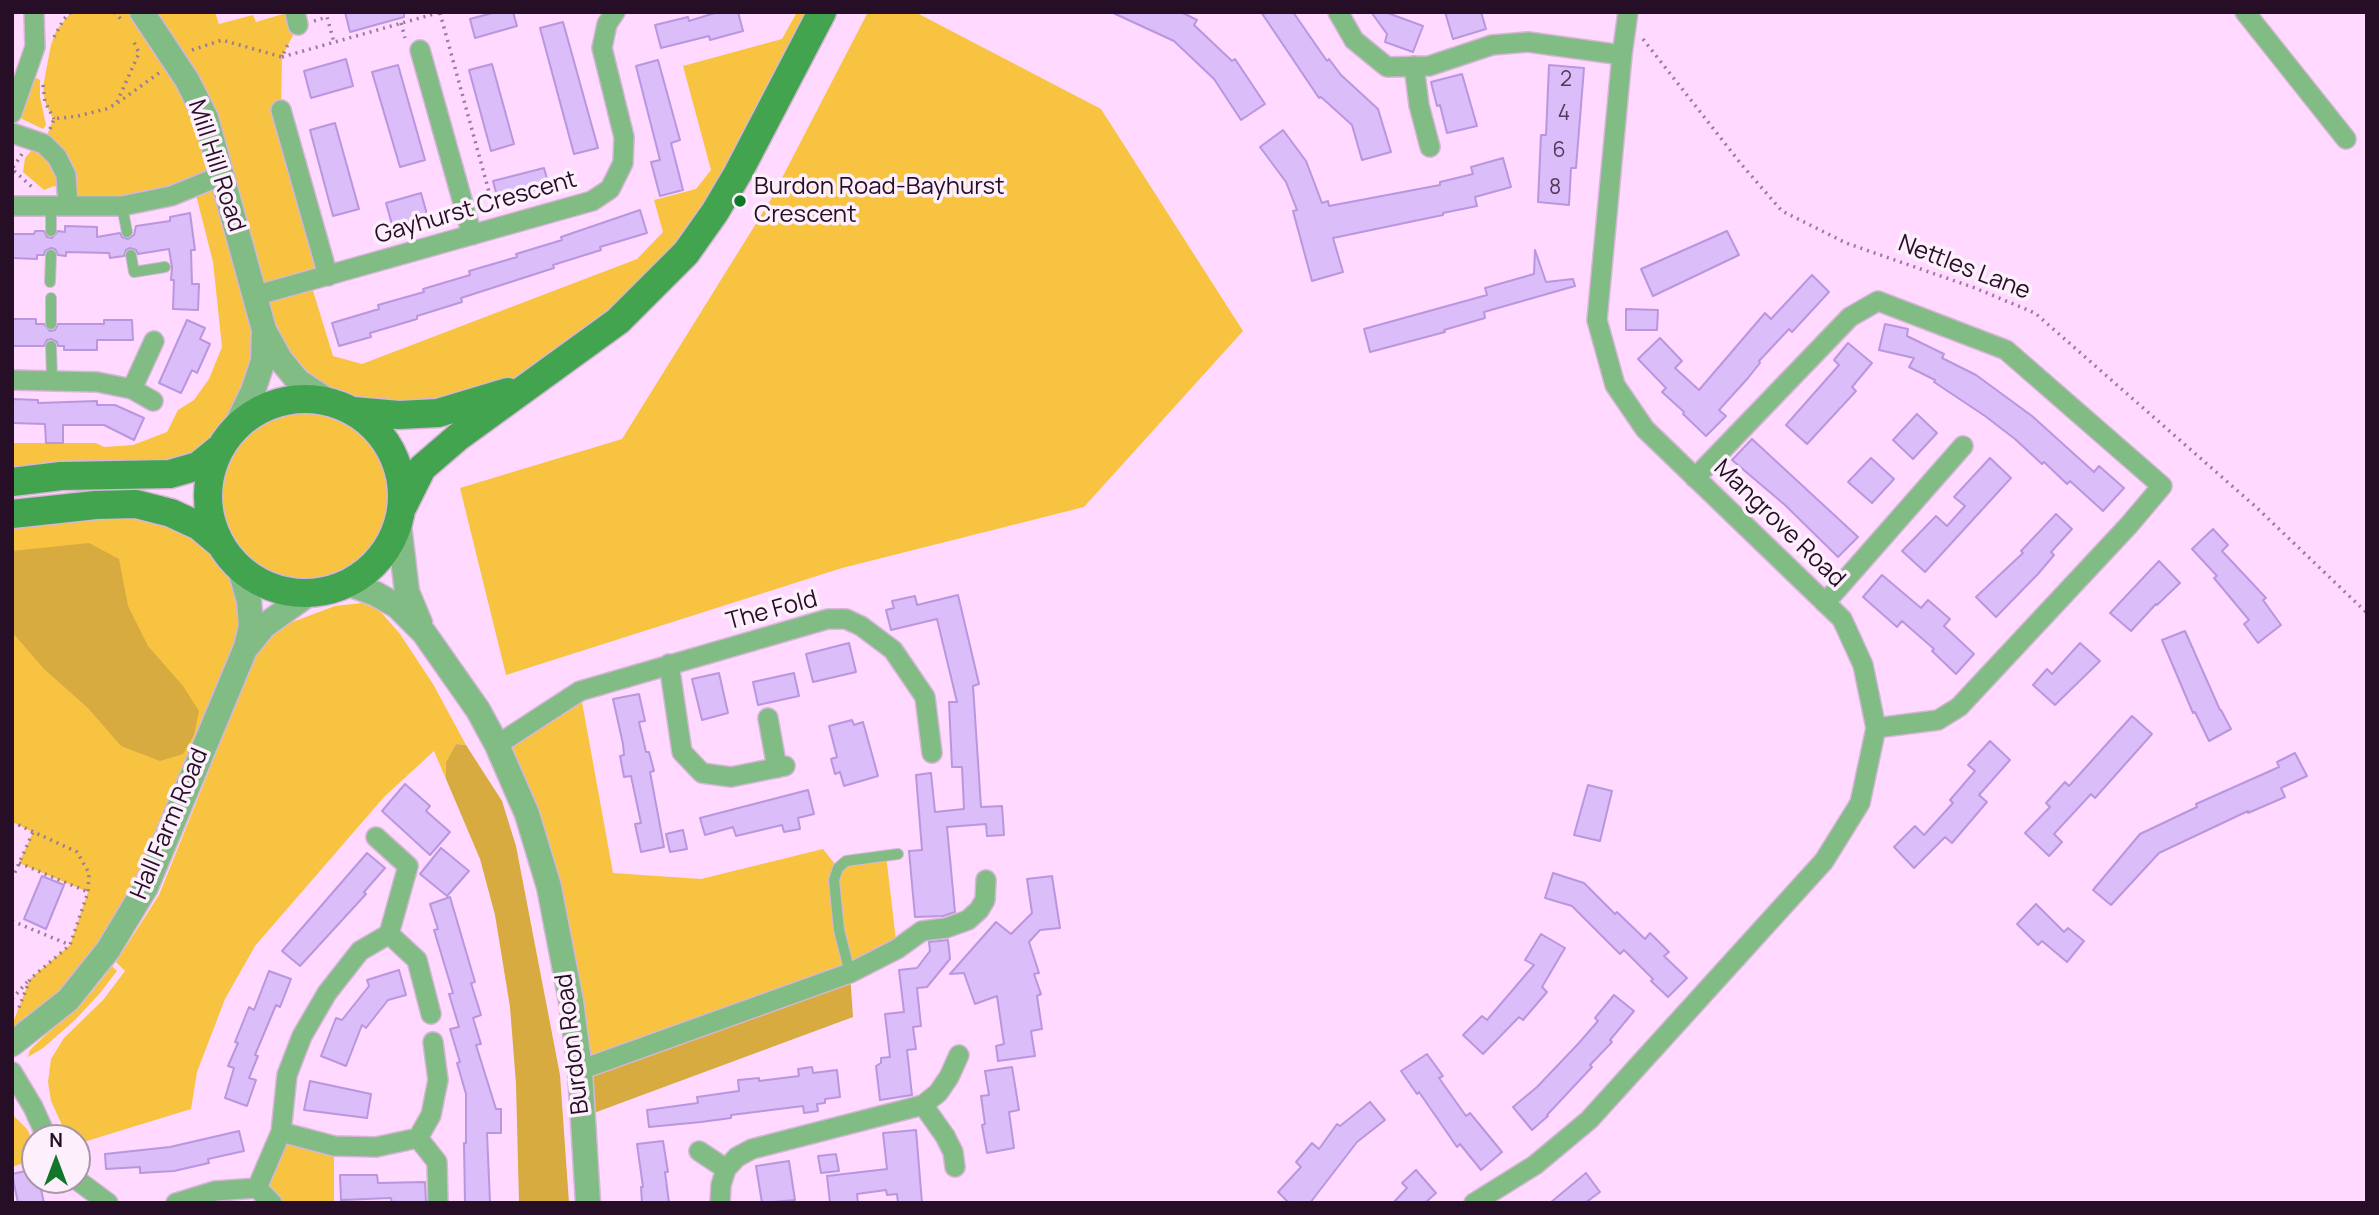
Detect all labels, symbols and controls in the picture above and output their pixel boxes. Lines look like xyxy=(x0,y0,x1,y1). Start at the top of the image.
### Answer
house number: 2 xyxy=(1560,67,1572,93)
street label: Mill Hill Road xyxy=(181,97,251,235)
house number: 4 xyxy=(1558,101,1570,127)
house number: 6 xyxy=(1552,138,1566,164)
street label: Gayhurst Crescent xyxy=(372,165,580,251)
place label: Burdon Road-Bayhurst Crescent xyxy=(754,173,1005,229)
house number: 8 xyxy=(1549,175,1561,201)
marker: Burdon Road-Bayhurst Crescent xyxy=(732,193,748,209)
street label: Nettles Lane xyxy=(1894,230,2034,306)
street label: Mangrove Road xyxy=(1707,454,1851,594)
street label: The Fold xyxy=(723,585,821,637)
street label: Hall Farm Road xyxy=(125,744,215,904)
street label: Burdon Road xyxy=(550,972,596,1116)
north arrow xyxy=(21,1124,91,1194)
text: N xyxy=(49,1127,63,1153)

